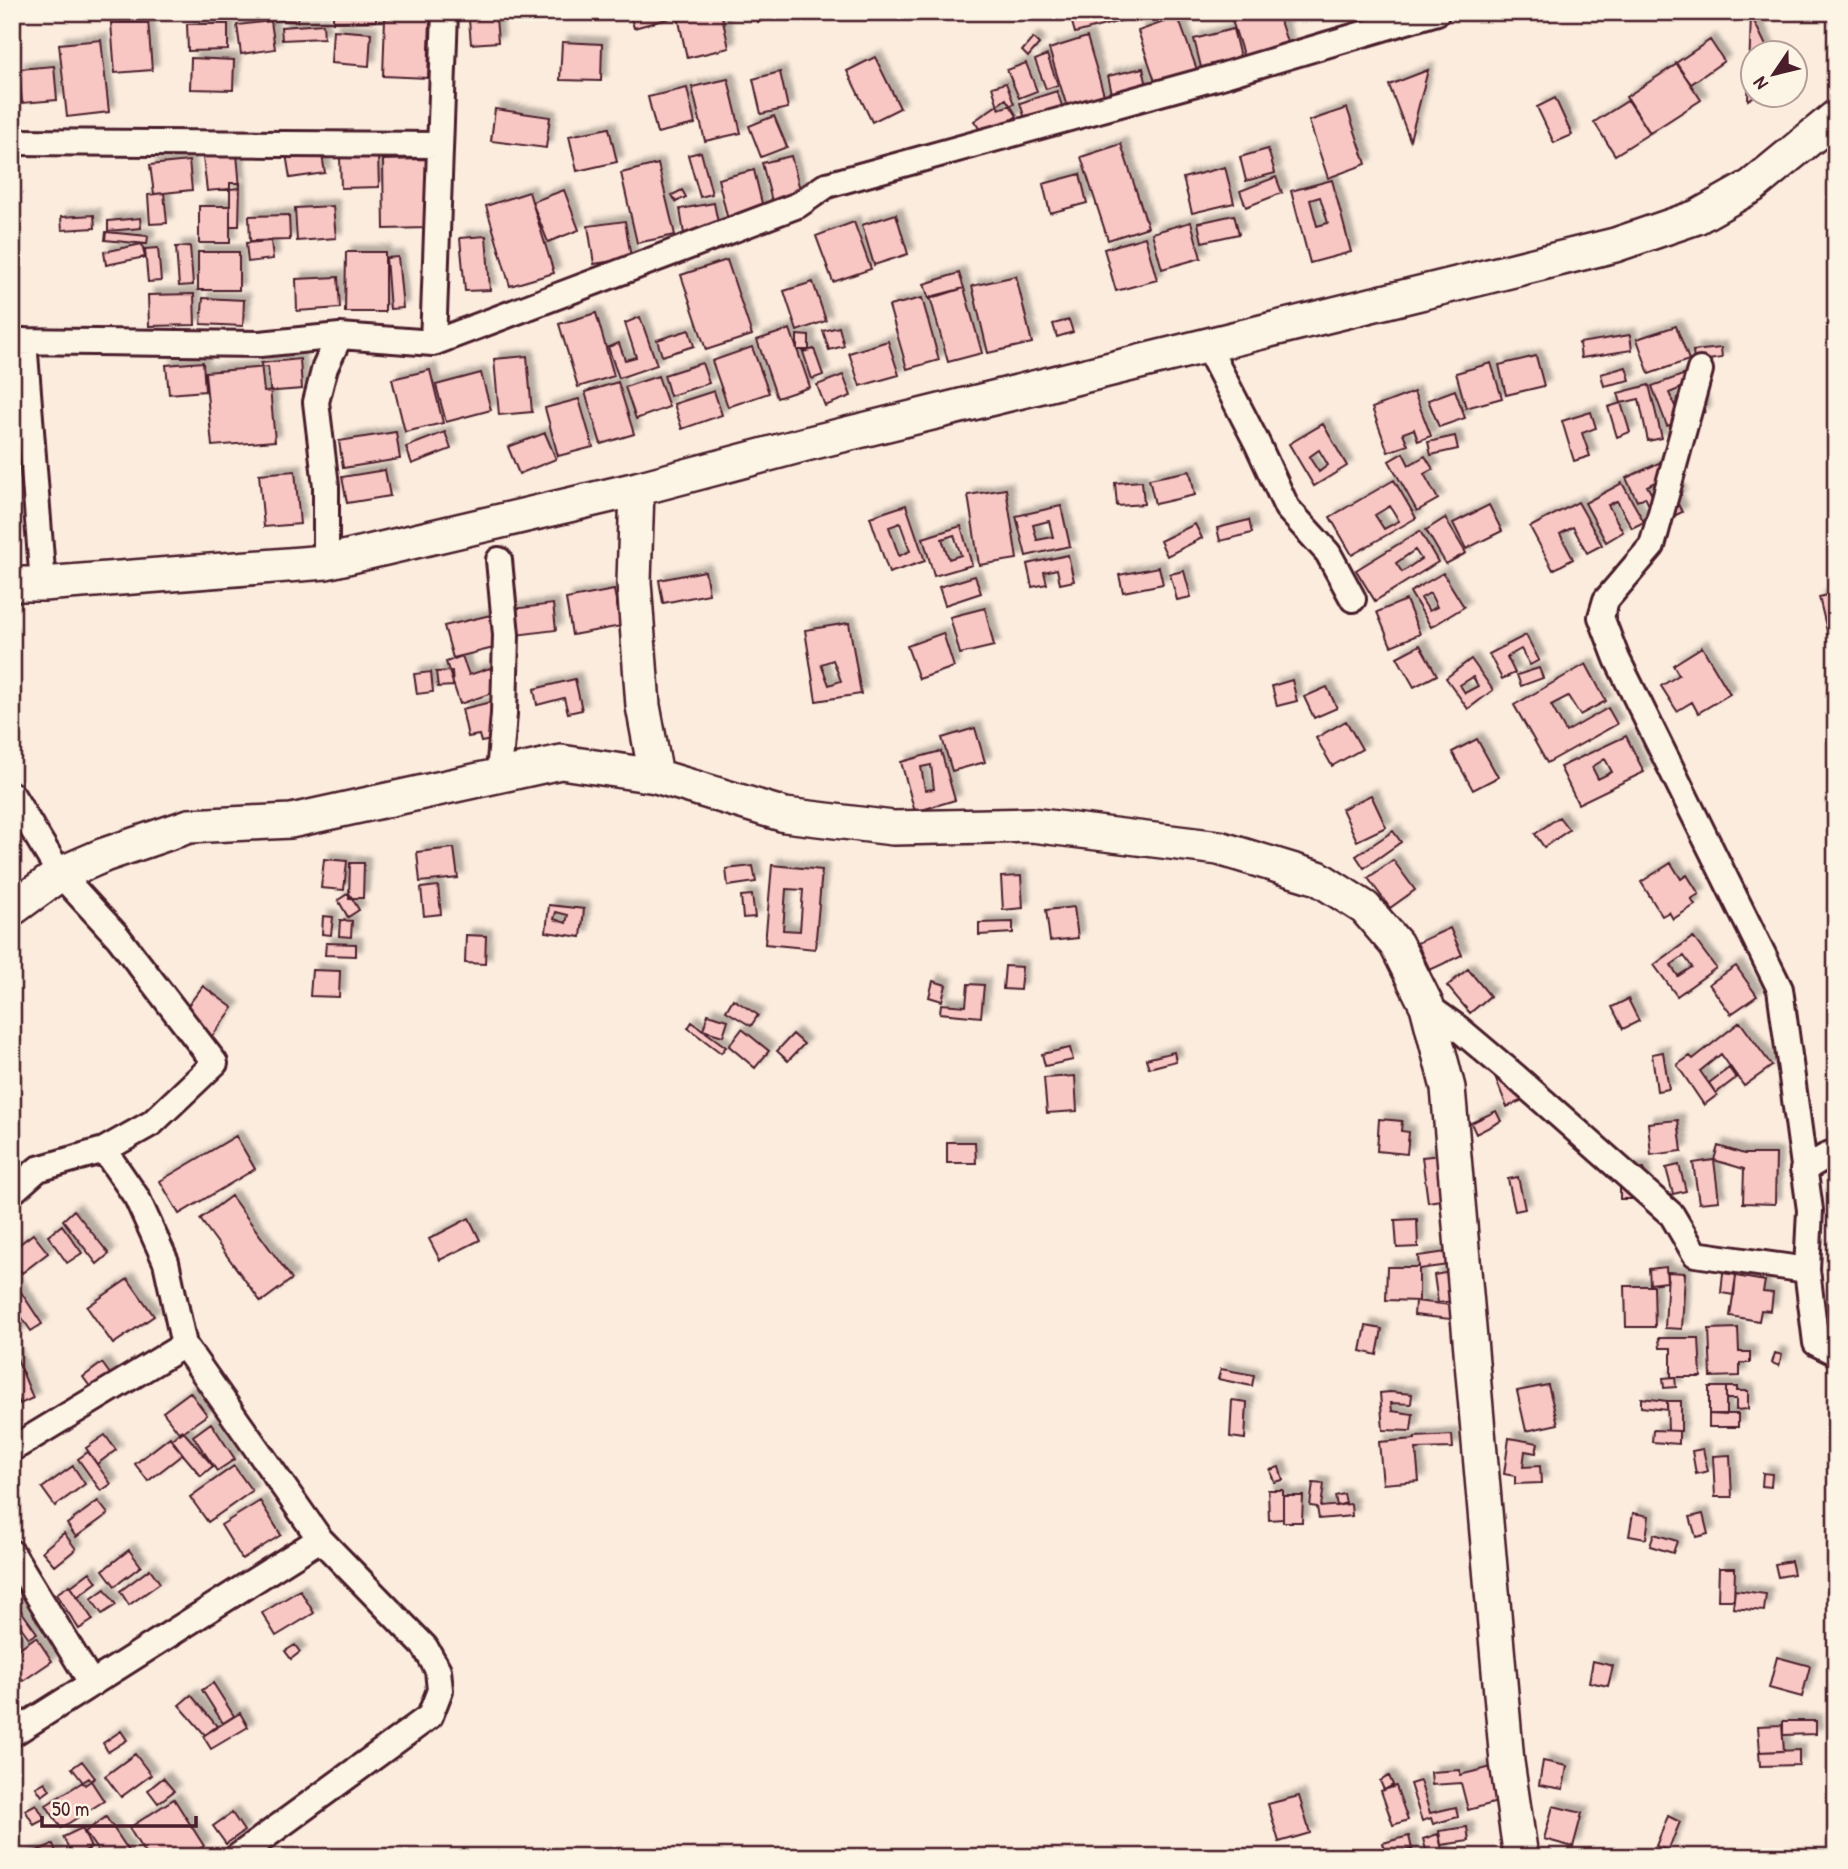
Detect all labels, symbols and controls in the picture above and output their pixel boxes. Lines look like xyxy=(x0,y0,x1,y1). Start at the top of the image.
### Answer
north arrow xyxy=(1740,38,1810,108)
text: N xyxy=(1747,72,1774,95)
scale bar xyxy=(42,1785,196,1829)
text: 50 m xyxy=(52,1794,89,1823)

